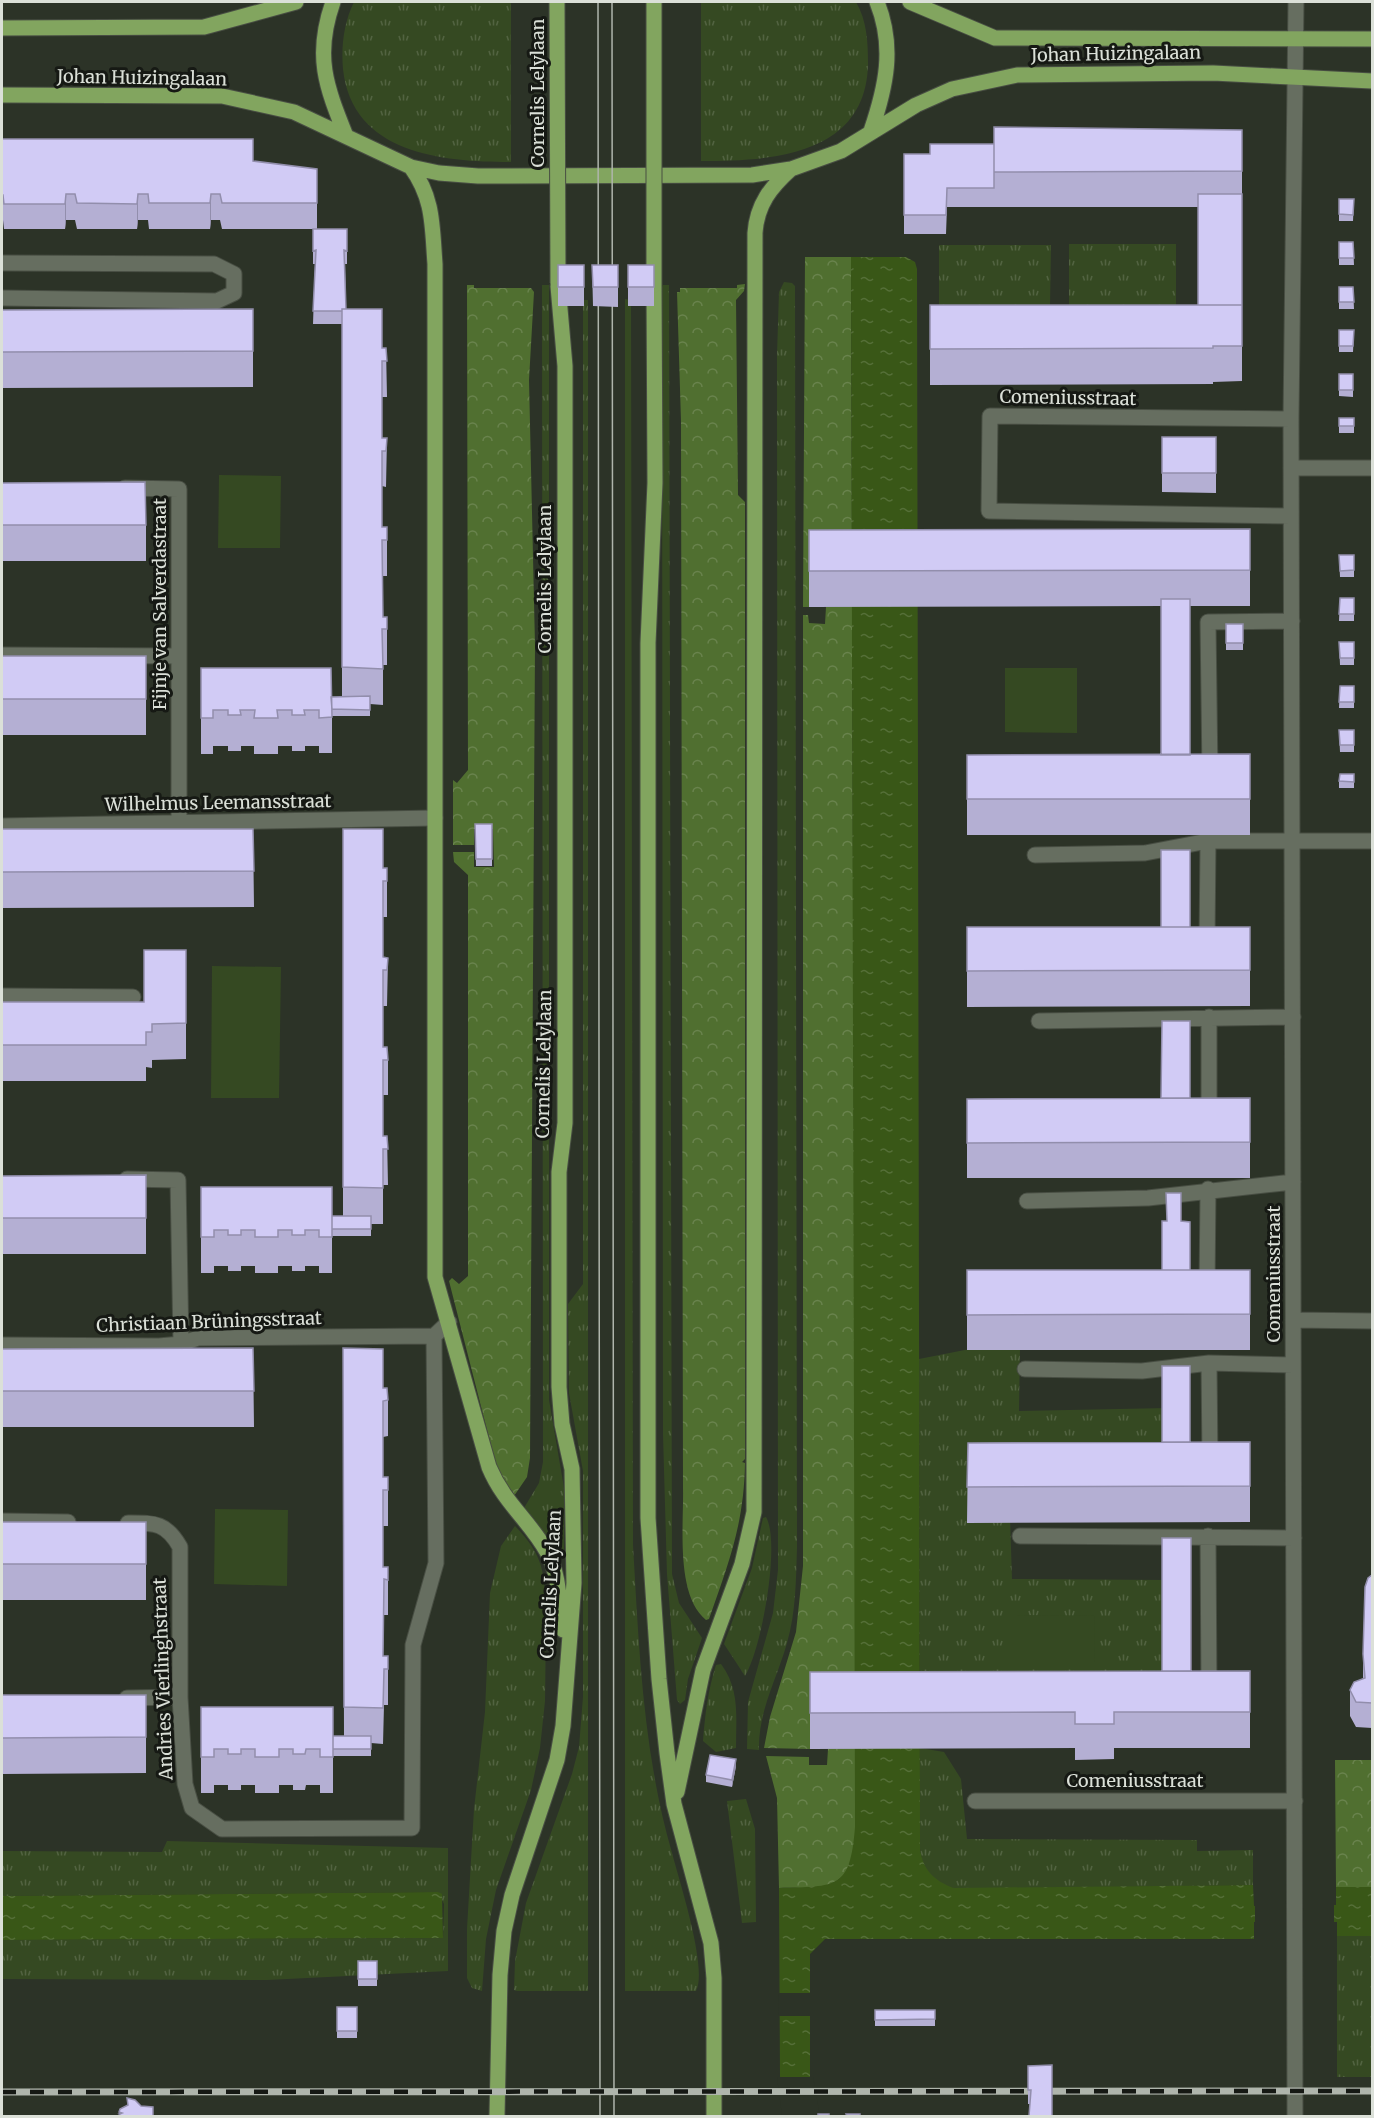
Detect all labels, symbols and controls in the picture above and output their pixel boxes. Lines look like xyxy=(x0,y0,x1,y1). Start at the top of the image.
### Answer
street label: Cornelis Lelylaan xyxy=(526,18,549,167)
street label: Johan Huizingalaan xyxy=(1030,41,1201,67)
street label: Johan Huizingalaan xyxy=(56,64,227,90)
street label: Comeniusstraat xyxy=(999,385,1137,410)
street label: Fijnje van Salverdastraat xyxy=(148,498,171,710)
street label: Cornelis Lelylaan xyxy=(533,504,556,653)
street label: Wilhelmus Leemansstraat xyxy=(103,789,332,816)
street label: Cornelis Lelylaan xyxy=(531,989,556,1139)
street label: Comeniusstraat xyxy=(1262,1205,1285,1343)
street label: Christiaan Brüningsstraat xyxy=(96,1306,322,1337)
street label: Cornelis Lelylaan xyxy=(535,1509,566,1659)
street label: Andries Vierlinghstraat xyxy=(147,1577,178,1782)
street label: Comeniusstraat xyxy=(1066,1769,1204,1792)

